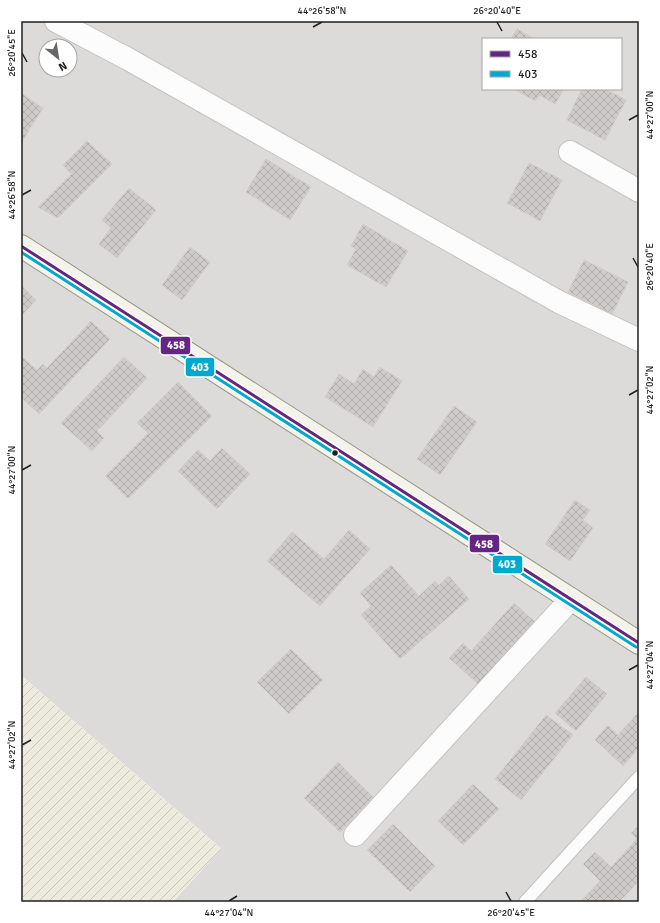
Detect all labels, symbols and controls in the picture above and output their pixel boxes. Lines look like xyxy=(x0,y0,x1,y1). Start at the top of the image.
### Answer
text: 44°26'58"N xyxy=(298,5,346,17)
text: 26°20'40"E xyxy=(473,5,521,17)
text: 26°20'45"E xyxy=(6,29,18,77)
north arrow xyxy=(38,38,78,78)
legend xyxy=(482,38,622,90)
text: 458 xyxy=(518,47,537,62)
text: N xyxy=(56,59,69,74)
text: 403 xyxy=(518,67,537,82)
text: 44°27'00"N xyxy=(644,91,656,139)
text: 44°26'58"N xyxy=(6,171,18,219)
text: 26°20'40"E xyxy=(644,243,656,291)
line badge: 458 xyxy=(160,336,191,355)
text: 458 xyxy=(167,339,185,352)
line badge: 403 xyxy=(185,357,215,377)
text: 403 xyxy=(191,361,209,374)
text: 44°27'02"N xyxy=(644,366,656,414)
text: 44°27'00"N xyxy=(6,446,18,494)
unlabelled marker xyxy=(330,448,340,458)
line badge: 458 xyxy=(469,534,500,553)
text: 458 xyxy=(475,538,493,551)
line badge: 403 xyxy=(492,555,523,574)
text: 403 xyxy=(498,558,516,571)
text: 44°27'04"N xyxy=(644,641,656,689)
text: 44°27'02"N xyxy=(6,721,18,769)
text: 44°27'04"N xyxy=(205,907,253,919)
text: 26°20'45"E xyxy=(487,907,535,919)

